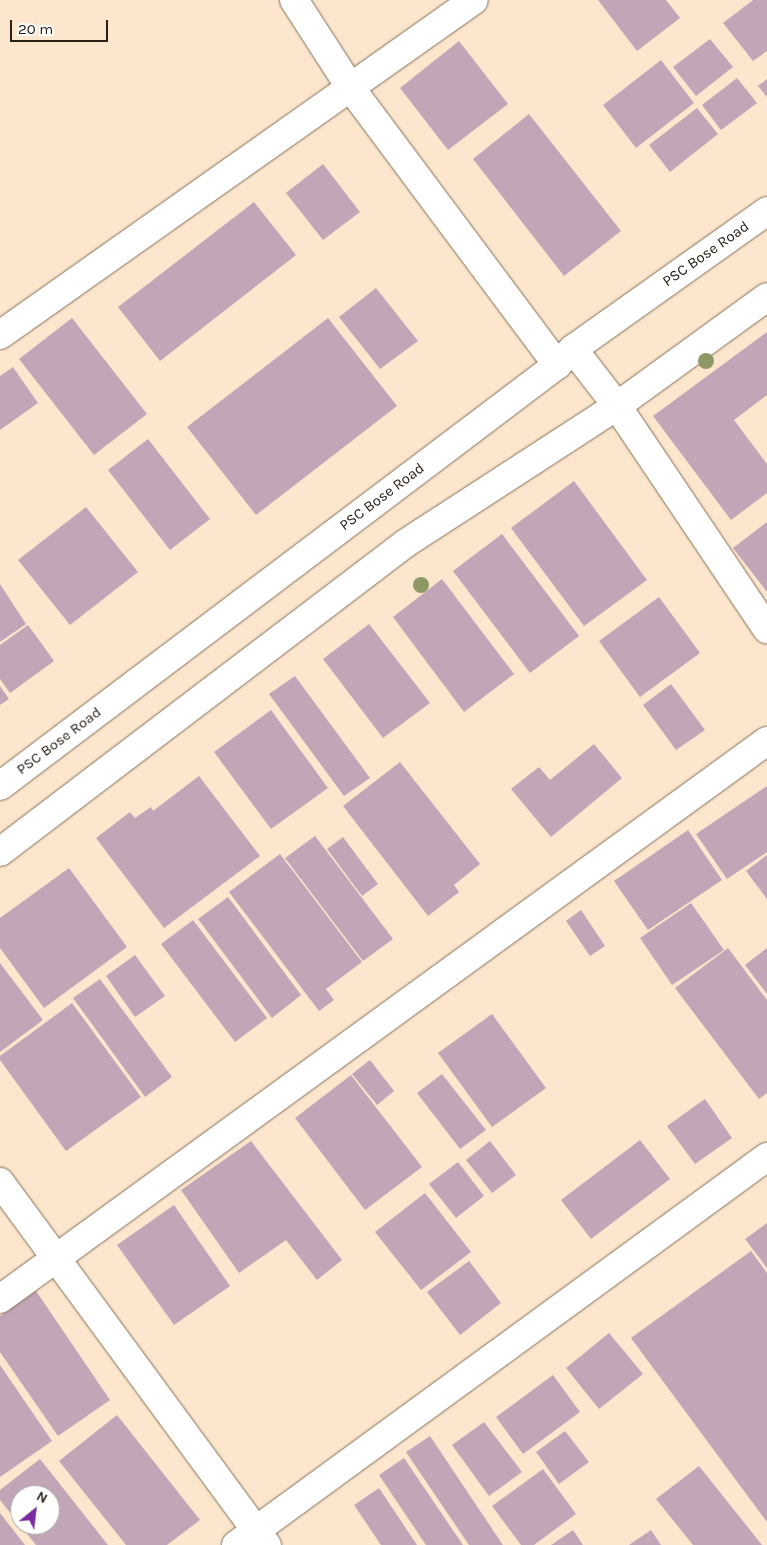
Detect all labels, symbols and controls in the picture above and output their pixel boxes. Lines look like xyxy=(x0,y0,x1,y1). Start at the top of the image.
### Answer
scale bar xyxy=(12,10,110,42)
text: 20 m xyxy=(18,20,53,38)
street label: PSC Bose Road xyxy=(659,218,753,290)
street label: PSC Bose Road xyxy=(336,459,428,535)
street label: PSC Bose Road xyxy=(13,703,105,779)
north arrow xyxy=(10,1485,60,1535)
text: N xyxy=(34,1487,51,1507)

